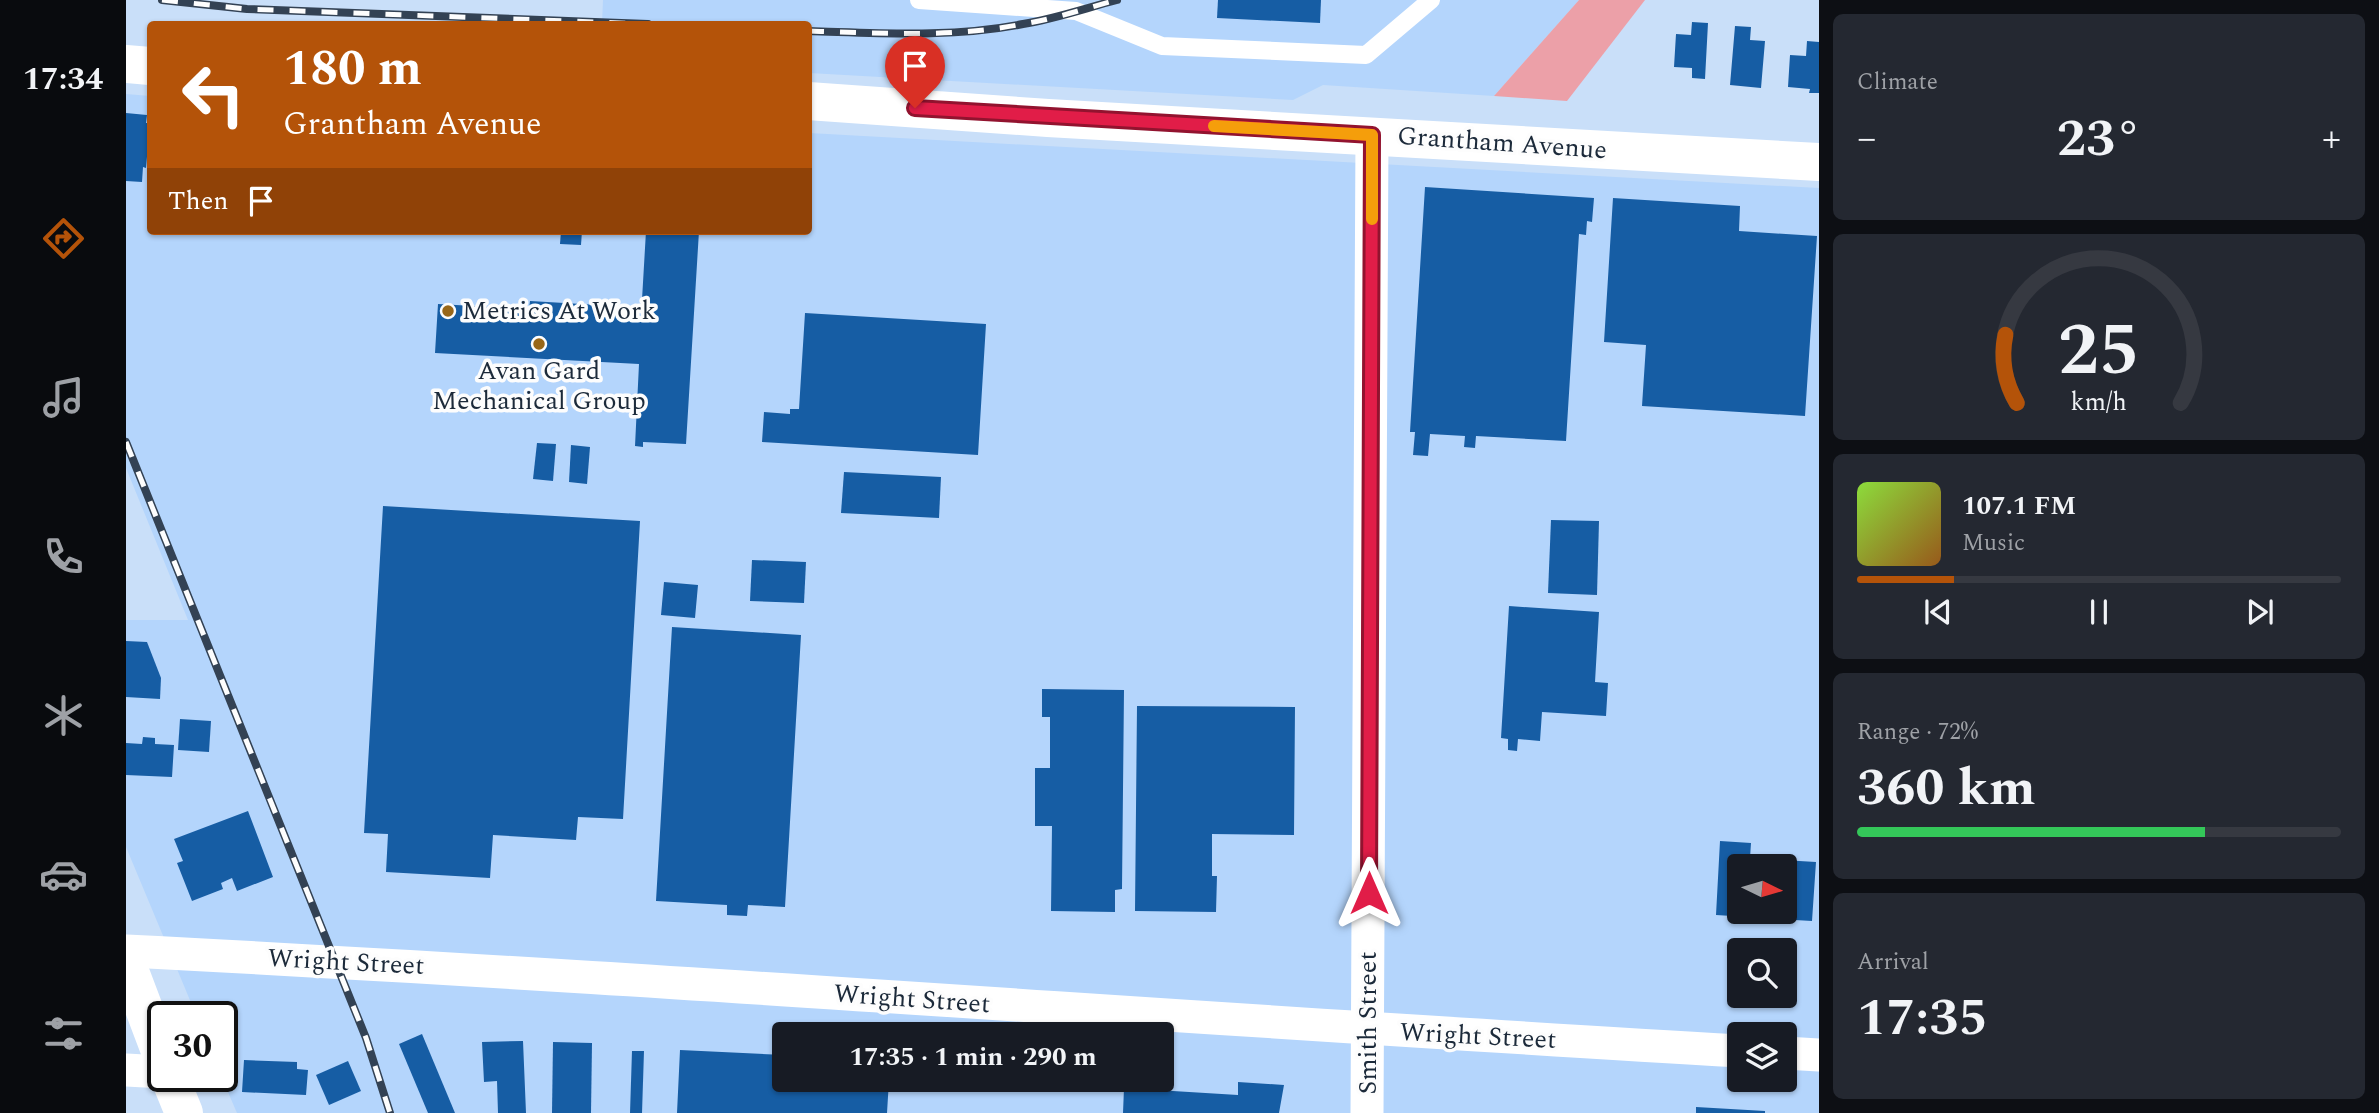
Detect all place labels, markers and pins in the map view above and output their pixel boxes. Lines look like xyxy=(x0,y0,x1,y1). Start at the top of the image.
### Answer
pin xyxy=(885,36,945,108)
place label: Metrics At Work xyxy=(462,291,656,331)
marker: Metrics At Work xyxy=(440,303,456,319)
marker: Avan Gard Mechanical Group xyxy=(531,336,547,352)
place label: Avan Gard Mechanical Group xyxy=(432,351,646,421)

